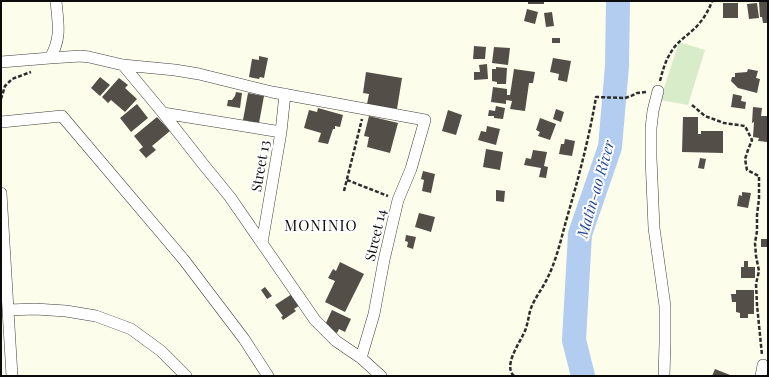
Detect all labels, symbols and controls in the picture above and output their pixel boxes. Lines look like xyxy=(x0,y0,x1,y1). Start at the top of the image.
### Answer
water label: Matin-ao River xyxy=(571,137,619,241)
street label: Street 13 xyxy=(246,139,274,193)
street label: Street 14 xyxy=(360,207,390,263)
district label: MONINIO xyxy=(284,215,358,235)

